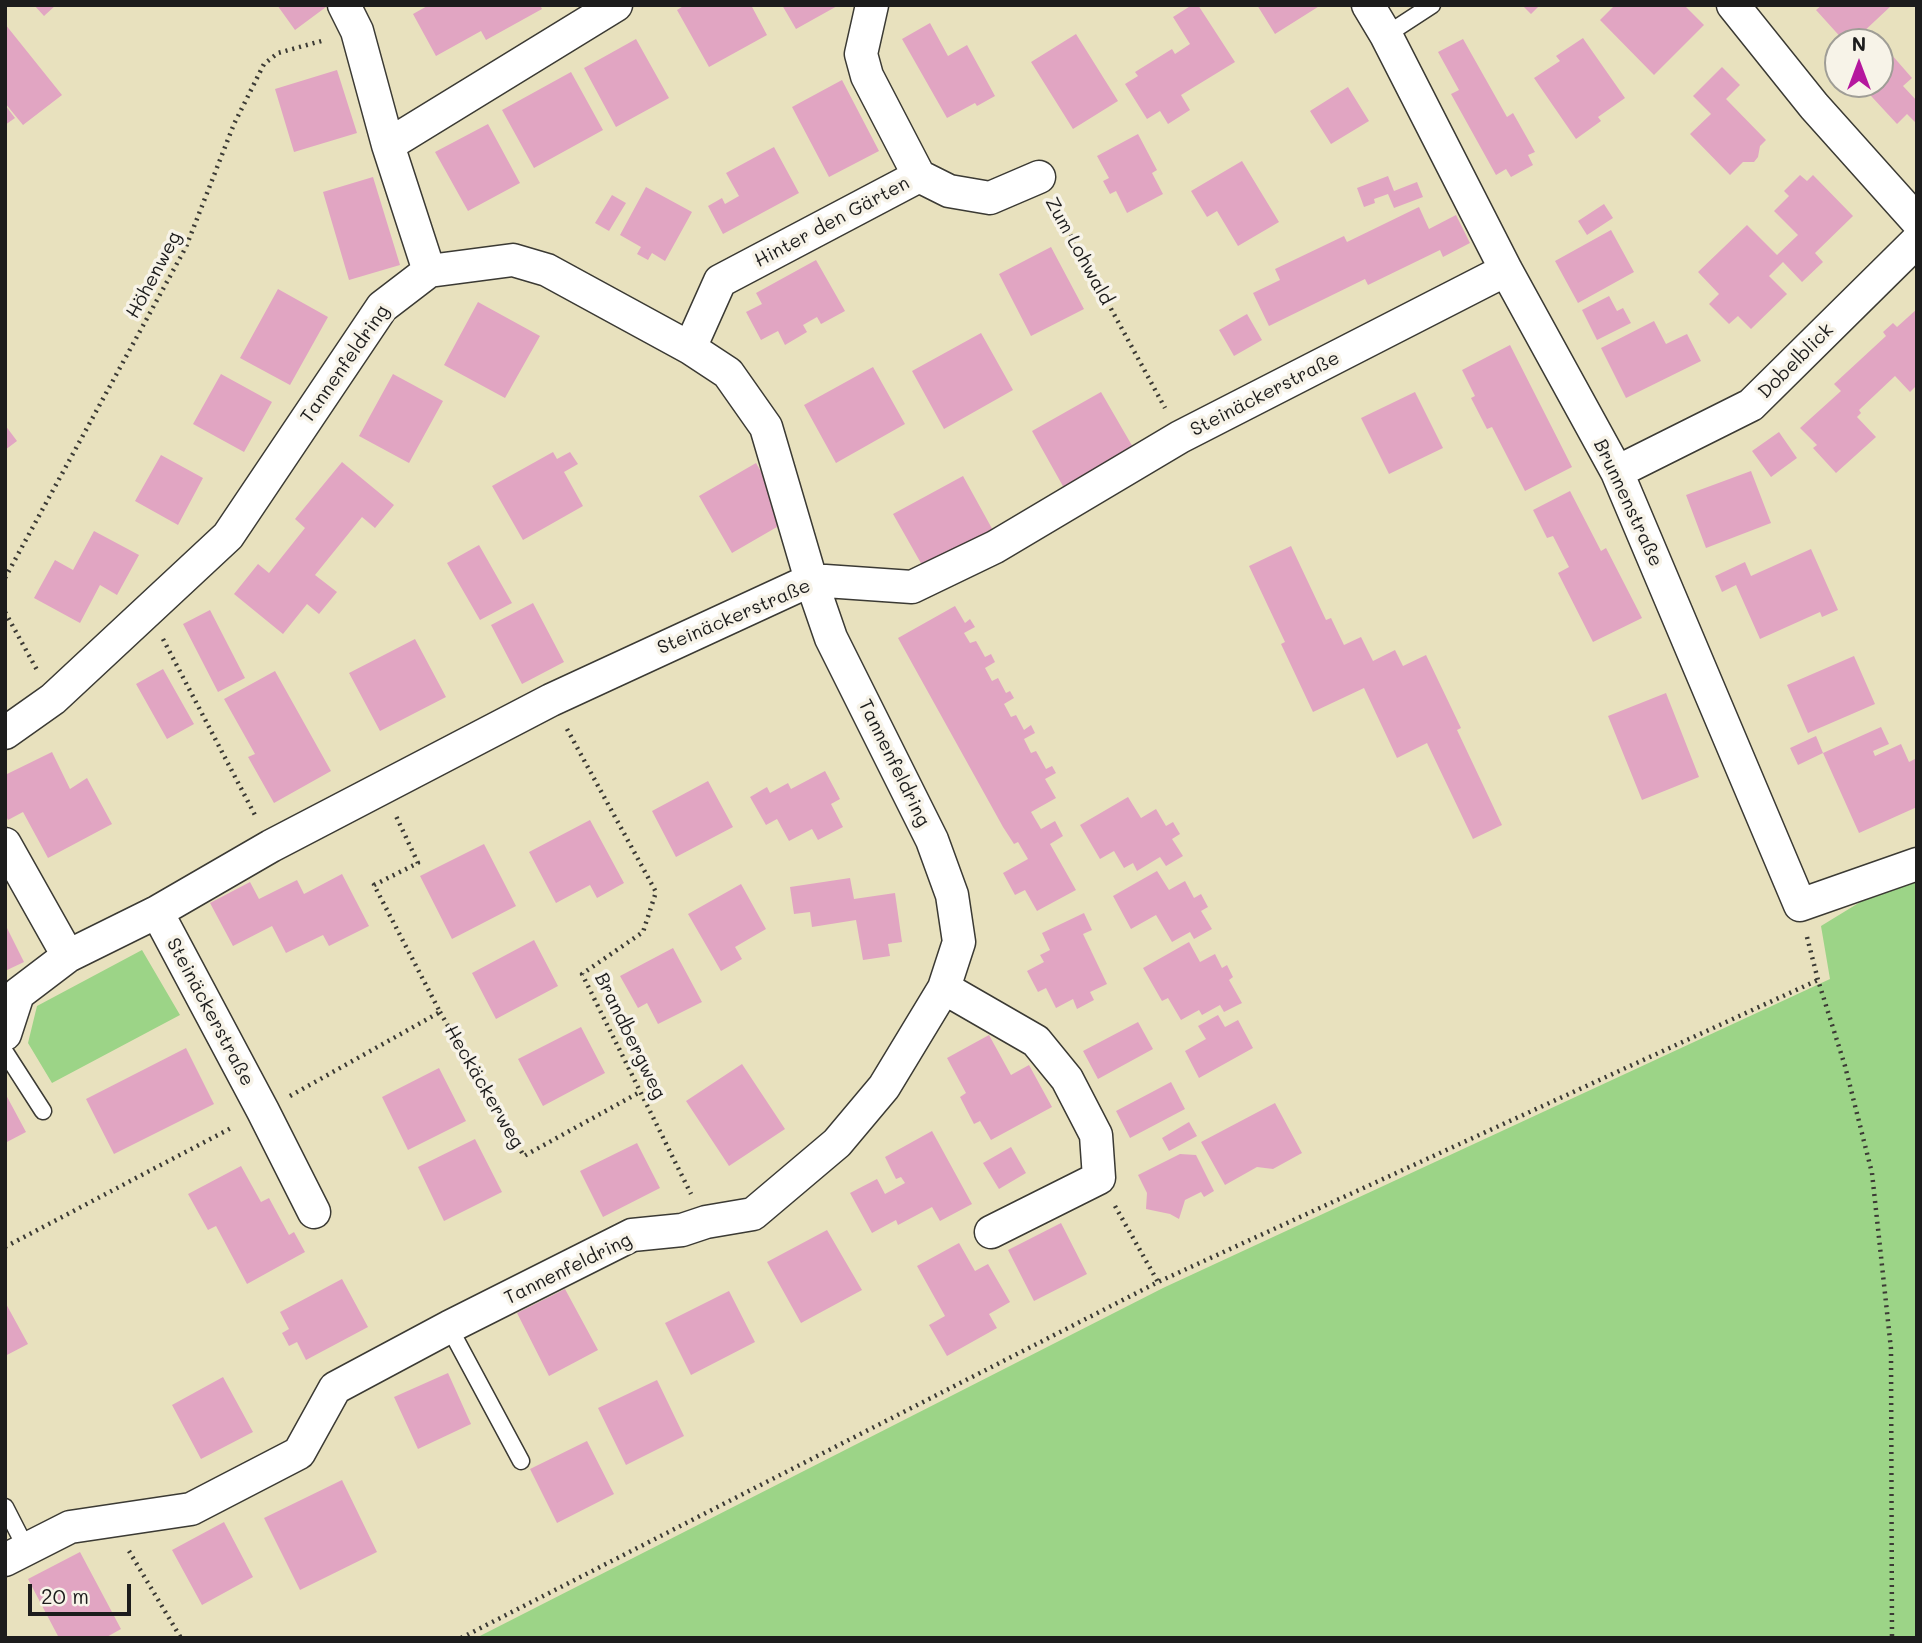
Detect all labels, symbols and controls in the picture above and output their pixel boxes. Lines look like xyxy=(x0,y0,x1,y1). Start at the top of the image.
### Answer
north arrow xyxy=(1824,28,1894,98)
text: N xyxy=(1852,31,1866,56)
street label: Hinter den Gärten xyxy=(751,172,913,272)
street label: Zum Lohwald xyxy=(1040,193,1118,309)
street label: Höhenweg xyxy=(122,228,186,322)
street label: Tannenfeldring xyxy=(296,301,394,427)
street label: Dobelblick xyxy=(1754,319,1838,403)
street label: Steinäckerstraße xyxy=(1187,347,1343,441)
street label: Brunnenstraße xyxy=(1589,436,1667,570)
street label: Steinäckerstraße xyxy=(654,574,814,660)
street label: Tannenfeldring xyxy=(853,696,935,830)
street label: Steinäckerstraße xyxy=(161,934,259,1090)
street label: Brandbergweg xyxy=(590,969,670,1103)
street label: Heckäckerweg xyxy=(440,1021,528,1153)
street label: Tannenfeldring xyxy=(501,1228,635,1310)
scale bar xyxy=(32,1570,135,1614)
text: 20 m xyxy=(41,1582,89,1609)

